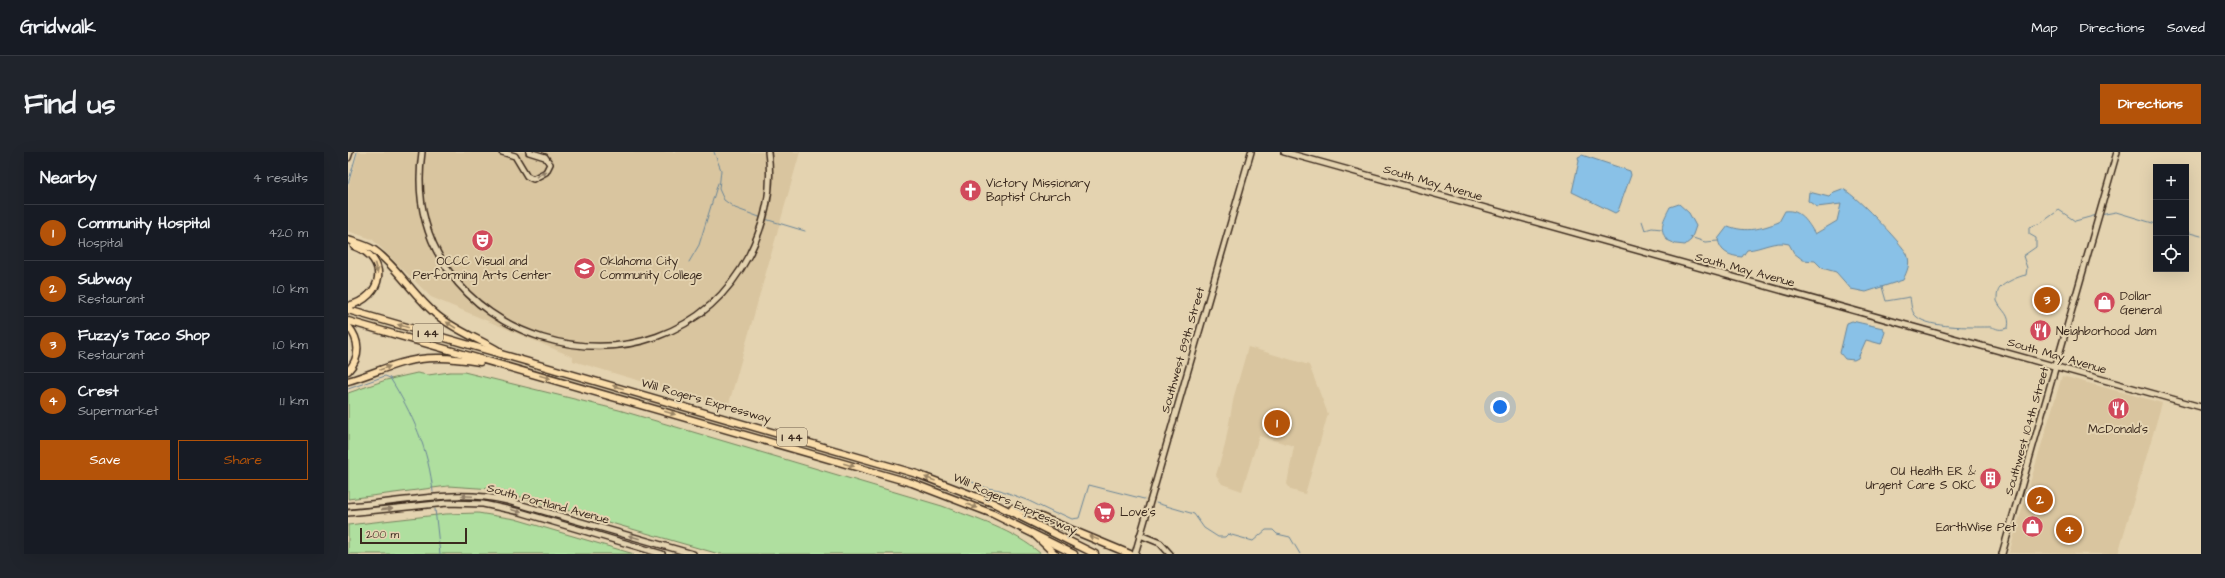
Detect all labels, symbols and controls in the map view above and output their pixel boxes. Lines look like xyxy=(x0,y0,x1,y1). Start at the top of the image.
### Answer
text: Gridwalk xyxy=(20,14,96,41)
text: Map xyxy=(2031,18,2058,38)
text: Directions xyxy=(2080,18,2145,38)
text: Saved xyxy=(2167,18,2205,38)
button: Directions xyxy=(2100,84,2201,124)
text: Find us xyxy=(24,85,115,124)
street label: South May Avenue xyxy=(1381,161,1485,206)
map controls xyxy=(2153,164,2189,272)
button: + xyxy=(2153,164,2189,200)
text: Nearby xyxy=(40,166,97,190)
text: 4 results xyxy=(253,169,308,187)
one-way arrow xyxy=(535,171,547,178)
place label: Victory Missionary Baptist Church xyxy=(986,175,1091,206)
church icon: Victory Missionary Baptist Church xyxy=(958,177,984,203)
button: − xyxy=(2153,200,2189,236)
text: Community Hospital xyxy=(78,213,210,234)
text: 1 xyxy=(52,224,54,242)
text: 420 m xyxy=(268,224,308,242)
theatre icon: OCCC Visual and Performing Arts Center xyxy=(469,227,495,253)
text: Hospital xyxy=(78,234,123,252)
button: locate xyxy=(2153,236,2189,272)
street label: South May Avenue xyxy=(1693,249,1797,293)
place label: OCCC Visual and Performing Arts Center xyxy=(413,253,552,285)
place label: Oklahoma City Community College xyxy=(600,253,703,285)
school or university icon: Oklahoma City Community College xyxy=(571,255,597,281)
one-way arrow xyxy=(373,262,379,274)
text: Subway xyxy=(78,269,132,290)
text: 2 xyxy=(49,280,57,298)
text: 1.0 km xyxy=(273,280,308,298)
street label: Southwest 89th Street xyxy=(1157,285,1209,415)
pin: 3 xyxy=(2034,285,2060,315)
place label: Dollar General xyxy=(2120,288,2162,319)
text: Restaurant xyxy=(78,290,145,308)
shop icon: Dollar General xyxy=(2092,290,2118,316)
restaurant icon: Neighborhood Jam xyxy=(2027,318,2053,344)
one-way arrow xyxy=(446,321,457,329)
one-way arrow xyxy=(397,323,409,329)
place label: Neighborhood Jam xyxy=(2056,323,2157,341)
road number: I 44 xyxy=(413,324,443,342)
text: Fuzzy's Taco Shop xyxy=(78,325,210,346)
street label: South May Avenue xyxy=(2005,334,2109,379)
text: 3 xyxy=(50,336,56,354)
text: 1.0 km xyxy=(273,336,308,354)
text: Restaurant xyxy=(78,346,145,364)
one-way arrow xyxy=(379,365,391,371)
street label: Southwest 104th Street xyxy=(2000,365,2054,497)
one-way arrow xyxy=(539,374,551,380)
street label: Will Rogers Expressway xyxy=(639,374,773,429)
text: Crest xyxy=(78,381,119,402)
one-way arrow xyxy=(611,384,623,390)
text: 4 xyxy=(49,392,57,410)
text: 1.1 km xyxy=(280,392,308,410)
restaurant icon: McDonald's xyxy=(2105,395,2131,421)
your location xyxy=(1490,397,1510,417)
text: Supermarket xyxy=(78,402,159,420)
pin: 1 xyxy=(1264,408,1290,438)
one-way arrow xyxy=(664,410,676,416)
place label: McDonald's xyxy=(2088,421,2148,438)
road number: I 44 xyxy=(777,428,807,446)
button: Save xyxy=(40,440,170,480)
button: Share xyxy=(178,440,308,480)
one-way arrow xyxy=(843,462,855,468)
place label: OU Health ER & Urgent Care S OKC xyxy=(1865,463,1977,495)
building icon: OU Health ER & Urgent Care S OKC xyxy=(1978,465,2004,491)
street label: Will Rogers Expressway xyxy=(950,469,1080,540)
one-way arrow xyxy=(924,476,936,482)
street label: South Portland Avenue xyxy=(485,479,612,529)
pin: 2 xyxy=(2027,485,2053,515)
one-way arrow xyxy=(461,492,473,499)
supermarket icon: Love's xyxy=(1091,499,1117,525)
one-way arrow xyxy=(967,503,979,509)
place label: Love's xyxy=(1120,504,1156,521)
one-way arrow xyxy=(381,506,393,513)
one-way arrow xyxy=(509,508,522,514)
shop icon: EarthWise Pet xyxy=(2019,514,2045,540)
pin: 4 xyxy=(2056,515,2082,545)
place label: EarthWise Pet xyxy=(1936,519,2016,536)
scale bar xyxy=(360,526,467,545)
text: 200 m xyxy=(366,527,399,542)
one-way arrow xyxy=(628,534,640,540)
one-way arrow xyxy=(1088,535,1100,541)

